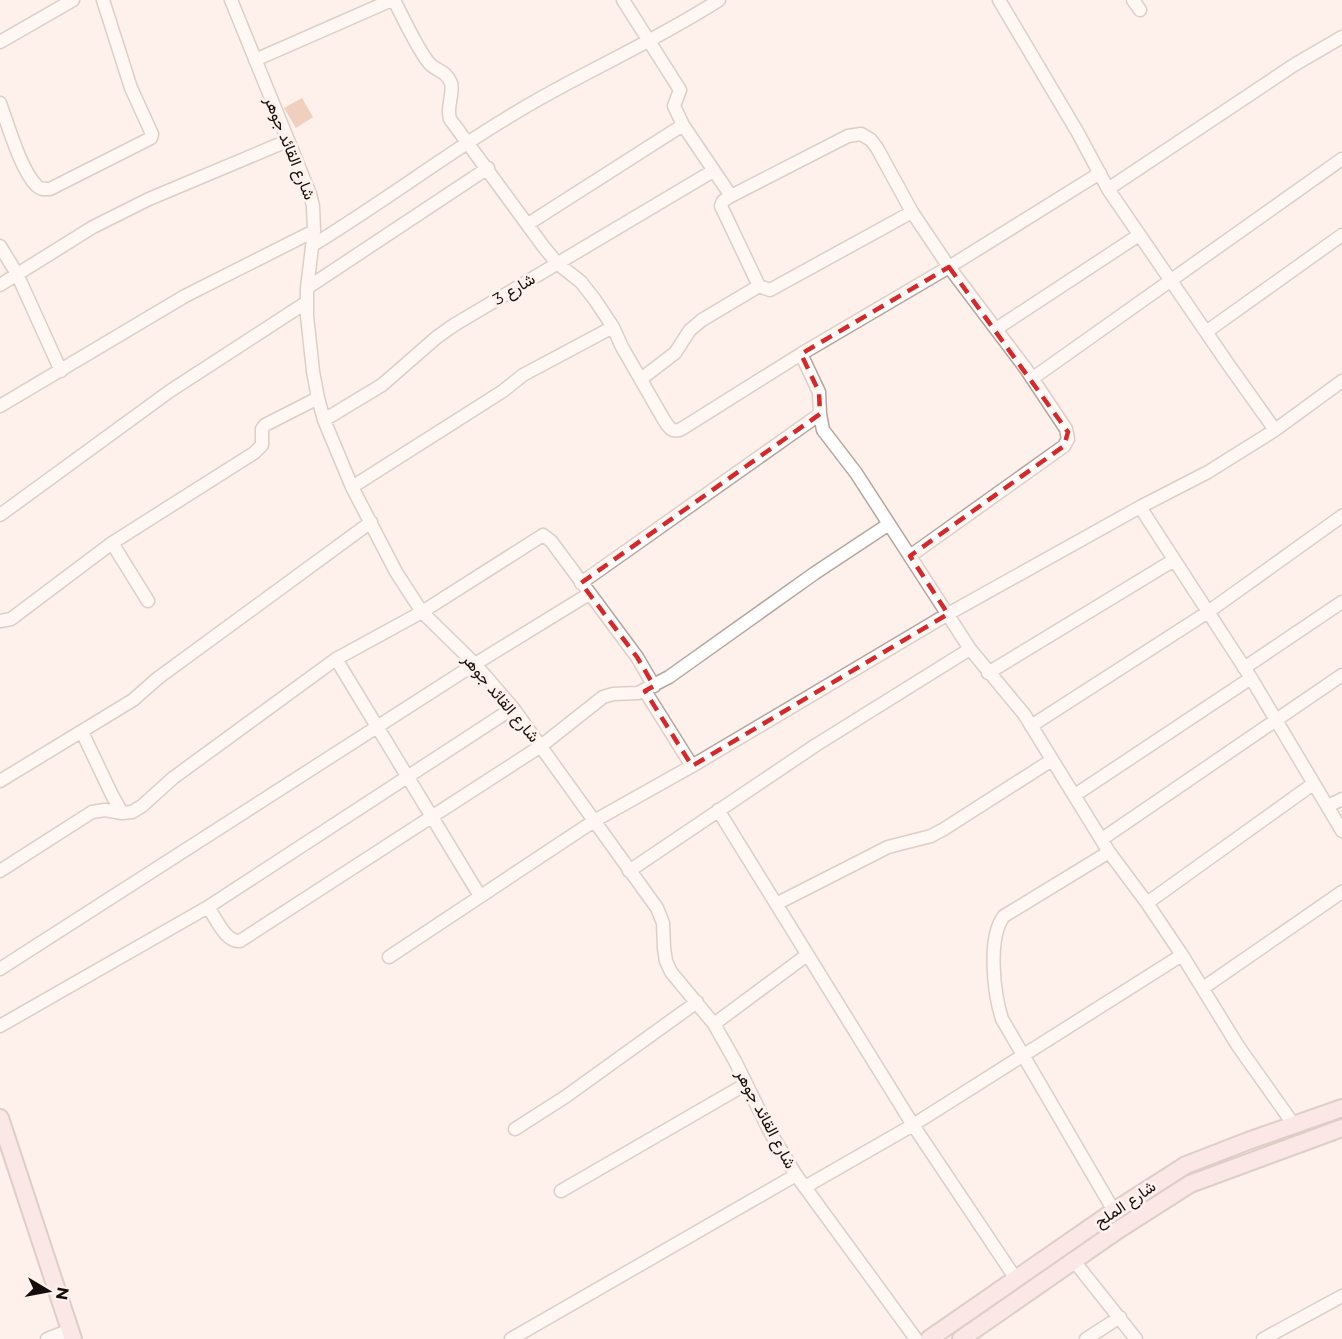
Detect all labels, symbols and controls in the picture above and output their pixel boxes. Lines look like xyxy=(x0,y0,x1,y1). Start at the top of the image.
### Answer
street label: شارع القائد جوهر xyxy=(258,93,319,203)
street label: شارع 3 xyxy=(490,269,539,311)
street label: شارع القائد جوهر xyxy=(456,649,544,747)
street label: شارع القائد جوهر xyxy=(730,1065,800,1173)
street label: شارع الملح xyxy=(1091,1177,1160,1233)
north arrow xyxy=(18,1261,78,1321)
text: N xyxy=(52,1285,73,1302)

